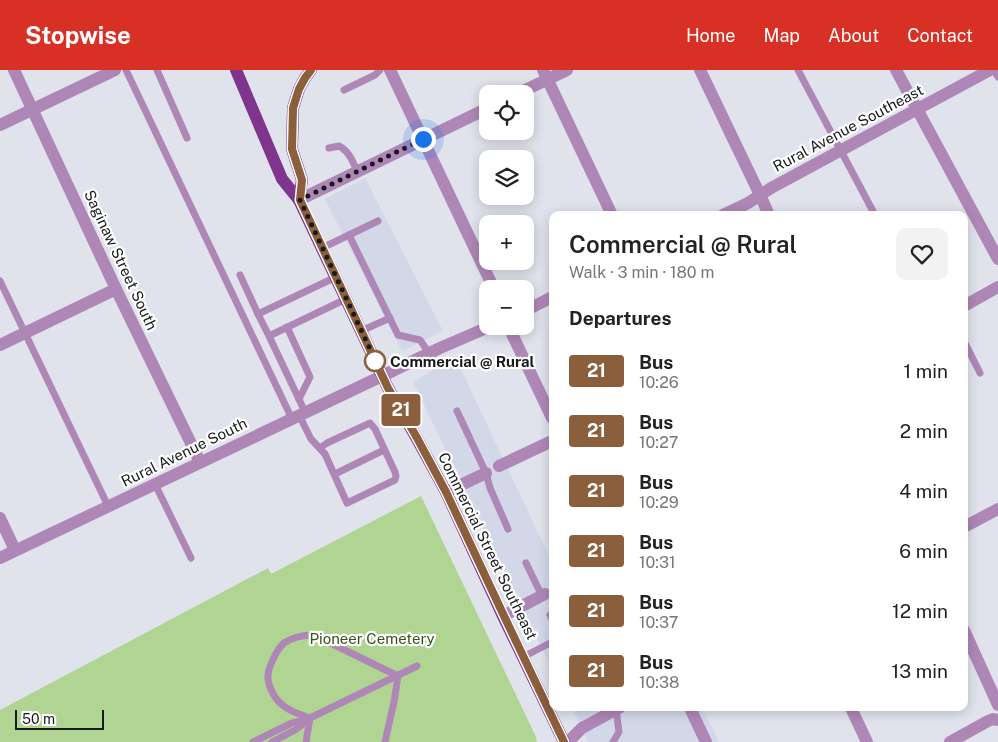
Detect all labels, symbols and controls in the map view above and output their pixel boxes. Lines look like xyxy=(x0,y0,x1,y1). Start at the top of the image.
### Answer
text: Stopwise xyxy=(25,21,131,49)
text: Home xyxy=(686,25,736,46)
text: Map xyxy=(764,25,800,46)
text: About xyxy=(828,25,879,46)
text: Contact xyxy=(907,25,973,46)
street label: Rural Avenue Southeast xyxy=(770,81,926,175)
map controls xyxy=(479,85,534,335)
button: locate xyxy=(479,85,534,140)
your location xyxy=(411,127,436,152)
button: layers xyxy=(479,150,534,205)
street label: Saginaw Street South xyxy=(81,187,161,333)
button: + xyxy=(479,215,534,270)
button: heart xyxy=(896,228,948,280)
text: Commercial @ Rural xyxy=(569,230,797,258)
text: Walk · 3 min · 180 m xyxy=(569,263,714,282)
button: − xyxy=(479,280,534,335)
text: Departures xyxy=(569,307,672,329)
marker: Commercial @ Rural xyxy=(364,350,386,372)
text: Bus xyxy=(639,351,673,373)
place label: Commercial @ Rural xyxy=(390,353,535,370)
text: 21 xyxy=(587,360,606,381)
text: 1 min xyxy=(903,360,948,382)
text: 10:26 xyxy=(639,373,679,392)
line badge: 21 xyxy=(378,394,424,426)
text: 21 xyxy=(391,399,411,420)
text: Bus xyxy=(639,411,673,433)
street label: Rural Avenue South xyxy=(118,414,250,490)
text: 21 xyxy=(587,420,606,441)
text: 2 min xyxy=(900,420,948,442)
text: 10:27 xyxy=(639,433,678,452)
street label: Commercial Street Southeast xyxy=(435,450,541,643)
text: Bus xyxy=(639,471,673,493)
text: 21 xyxy=(587,480,606,501)
text: 4 min xyxy=(899,480,948,502)
text: 10:29 xyxy=(639,493,679,512)
text: Bus xyxy=(639,531,673,553)
text: 21 xyxy=(587,540,606,561)
text: 6 min xyxy=(899,540,948,562)
text: 10:31 xyxy=(639,553,676,572)
text: Bus xyxy=(639,591,673,613)
text: 21 xyxy=(587,600,606,621)
text: 12 min xyxy=(892,600,948,622)
text: 10:37 xyxy=(639,613,678,632)
park label: Pioneer Cemetery xyxy=(309,630,435,647)
text: Bus xyxy=(639,651,673,673)
text: 21 xyxy=(587,660,606,681)
text: 13 min xyxy=(891,660,948,682)
text: 10:38 xyxy=(639,673,679,692)
scale bar xyxy=(15,707,104,730)
text: 50 m xyxy=(22,711,55,727)

